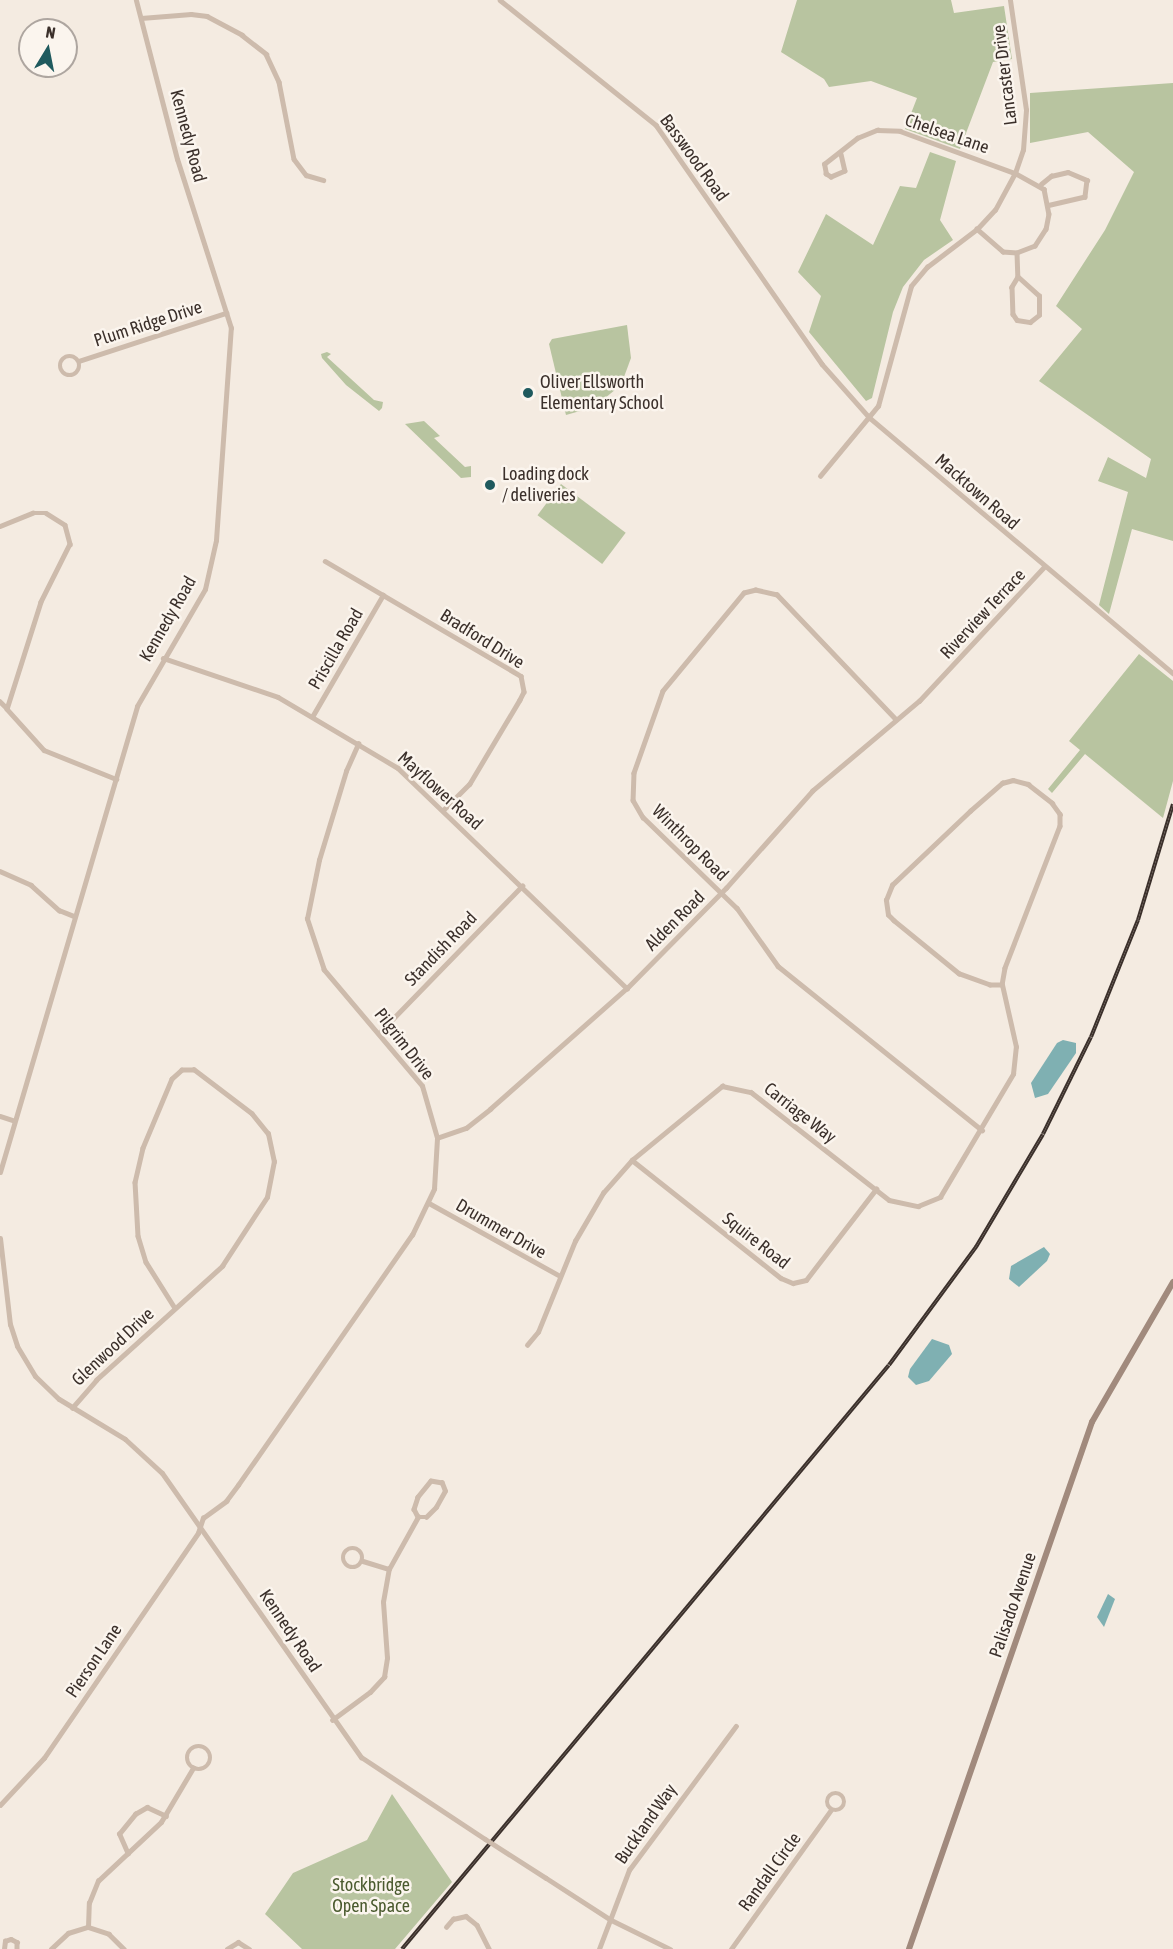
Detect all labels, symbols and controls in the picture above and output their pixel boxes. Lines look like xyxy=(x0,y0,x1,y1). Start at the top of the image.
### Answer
north arrow xyxy=(18,18,78,78)
text: N xyxy=(45,23,57,42)
street label: Lancaster Drive xyxy=(988,23,1022,127)
street label: Kennedy Road xyxy=(165,87,211,185)
street label: Basswood Road xyxy=(655,110,733,206)
street label: Chelsea Lane xyxy=(902,110,992,158)
street label: Plum Ridge Drive xyxy=(91,296,205,352)
place label: Oliver Ellsworth Elementary School xyxy=(540,372,664,415)
marker: Oliver Ellsworth Elementary School xyxy=(521,386,535,400)
street label: Macktown Road xyxy=(930,450,1024,534)
place label: Loading dock / deliveries xyxy=(502,464,589,506)
marker: Loading dock / deliveries xyxy=(483,478,497,492)
street label: Riverview Terrace xyxy=(936,565,1030,663)
street label: Kennedy Road xyxy=(135,572,201,666)
street label: Priscilla Road xyxy=(304,605,368,693)
street label: Bradford Drive xyxy=(436,605,528,673)
street label: Mayflower Road xyxy=(393,747,487,835)
street label: Winthrop Road xyxy=(647,800,733,886)
street label: Alden Road xyxy=(641,887,709,955)
street label: Standish Road xyxy=(400,908,482,990)
street label: Pilgrim Drive xyxy=(369,1004,439,1084)
street label: Carriage Way xyxy=(760,1078,840,1148)
street label: Drummer Drive xyxy=(452,1194,550,1264)
street label: Squire Road xyxy=(718,1208,794,1274)
street label: Glenwood Drive xyxy=(67,1303,159,1391)
street label: Palisado Avenue xyxy=(985,1550,1041,1660)
street label: Kennedy Road xyxy=(254,1586,326,1676)
street label: Pierson Lane xyxy=(61,1620,127,1702)
street label: Buckland Way xyxy=(610,1780,682,1868)
street label: Randall Circle xyxy=(734,1828,806,1916)
park label: Stockbridge Open Space xyxy=(332,1875,410,1918)

